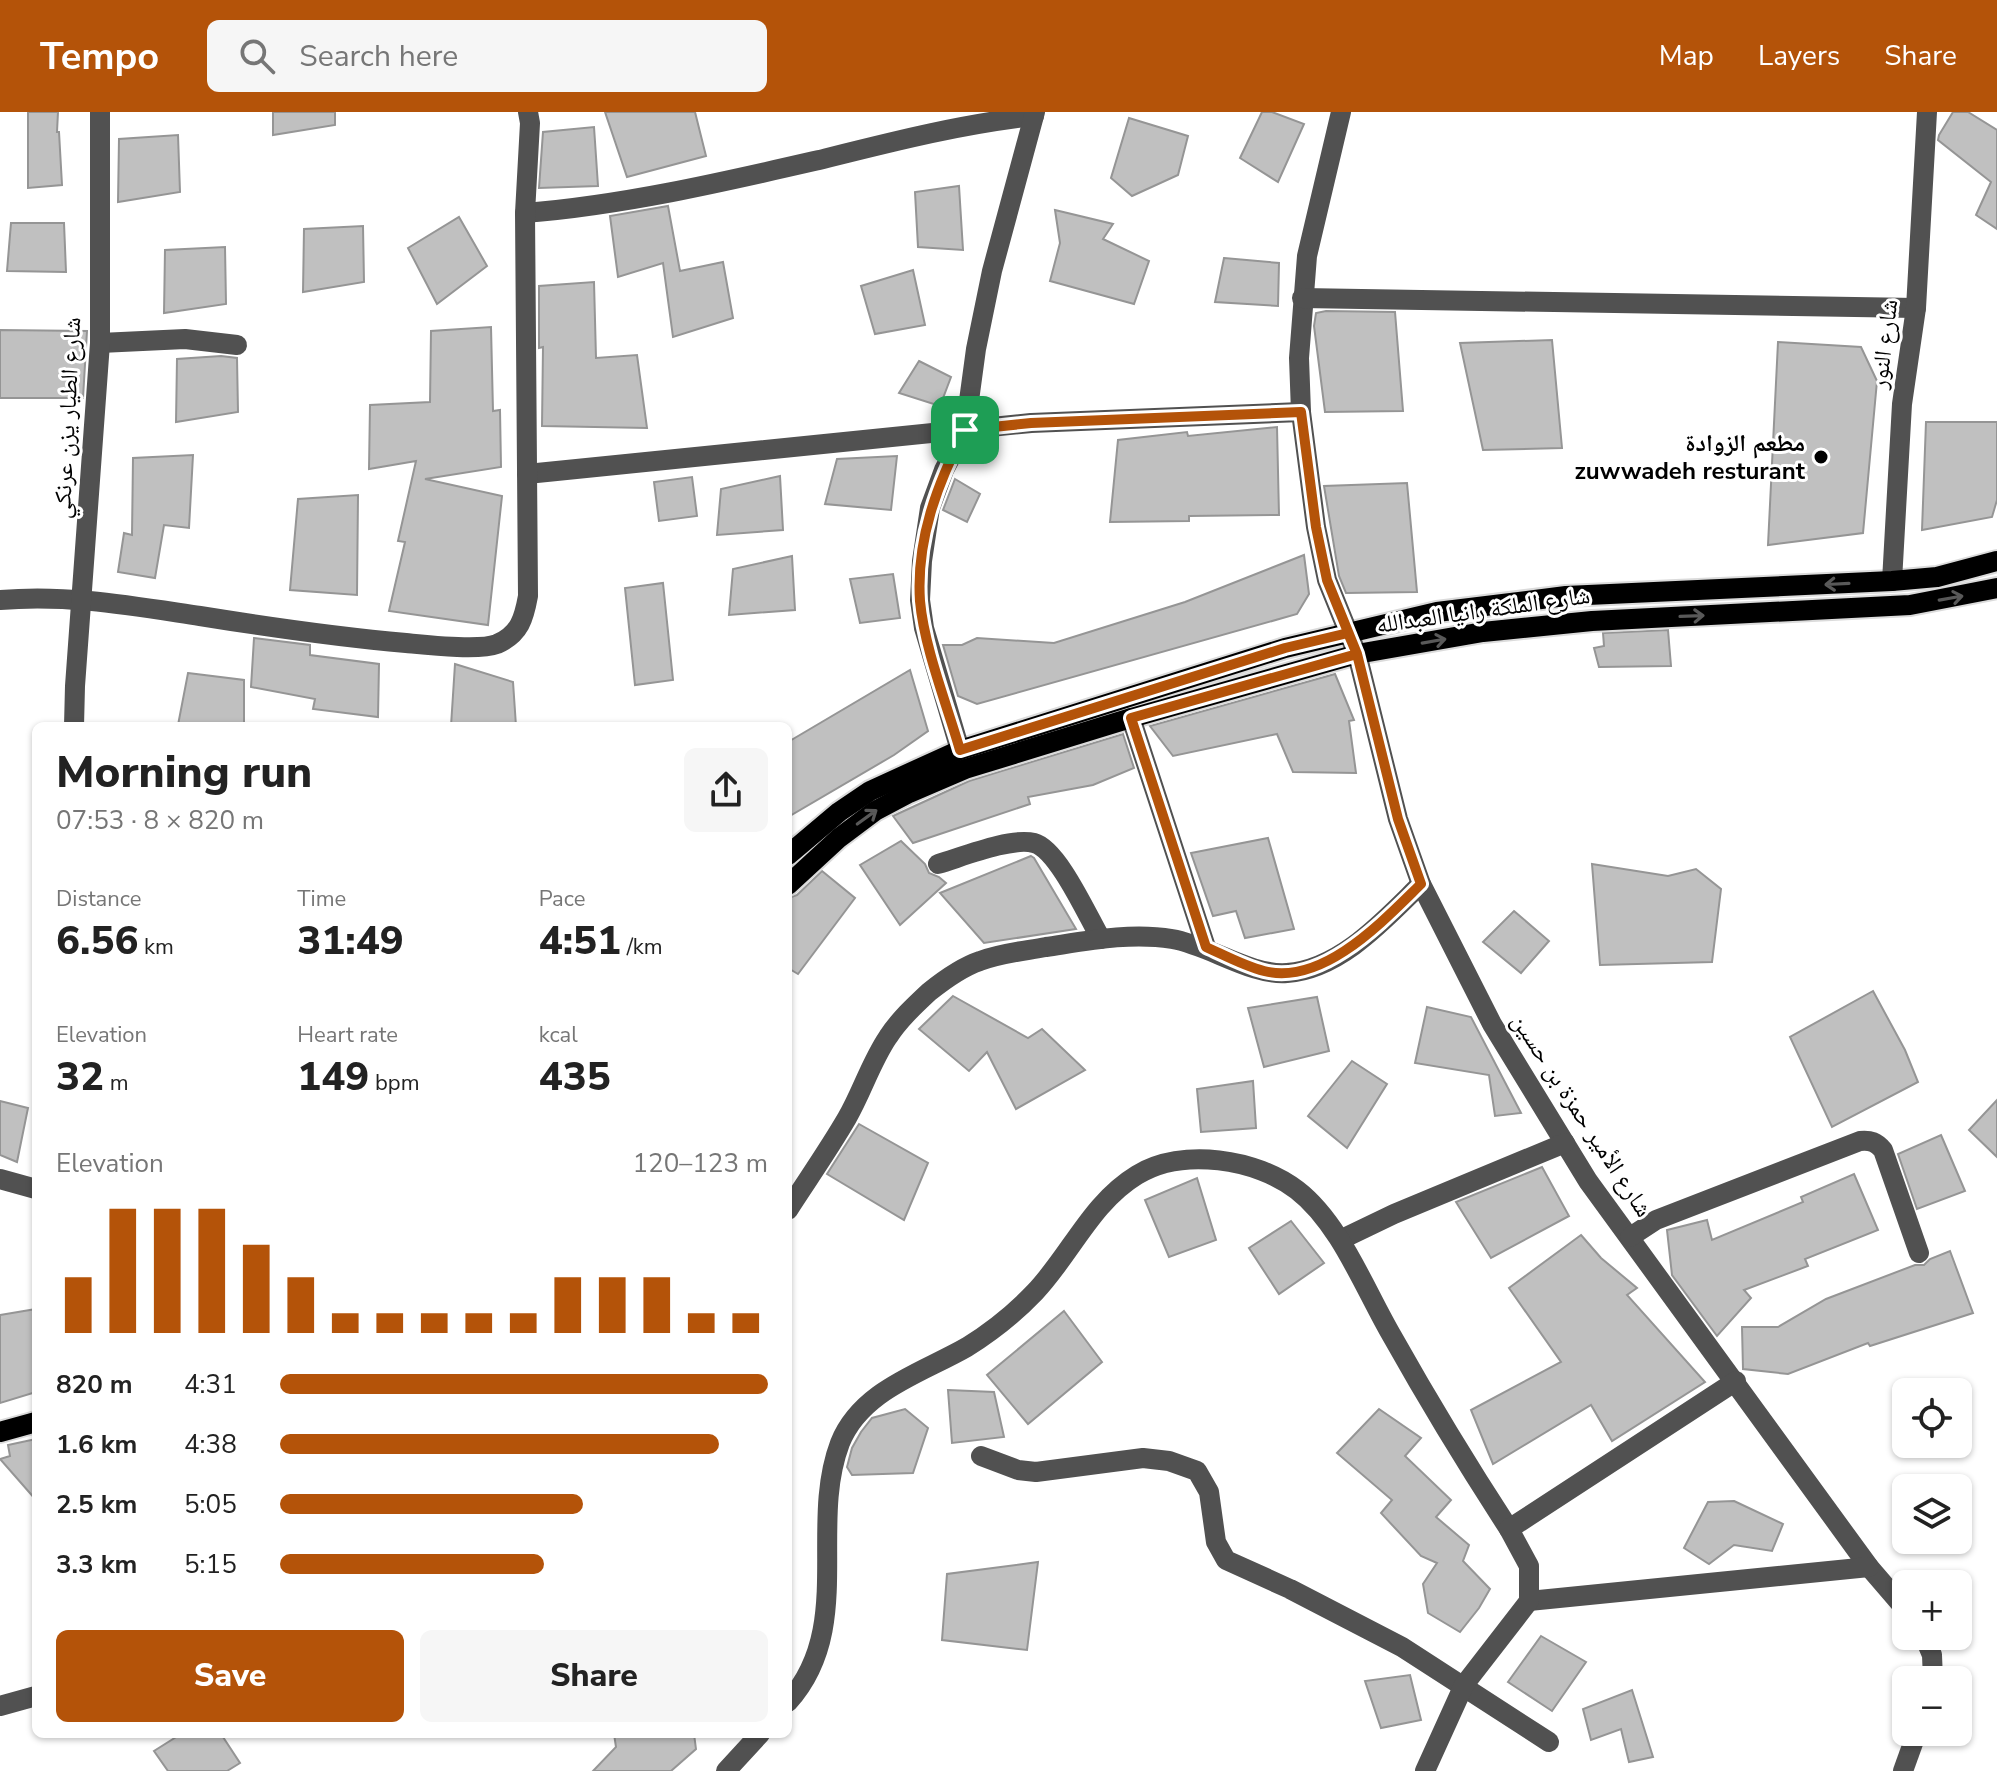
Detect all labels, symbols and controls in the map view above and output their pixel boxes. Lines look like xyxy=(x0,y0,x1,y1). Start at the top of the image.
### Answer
search box xyxy=(207,20,767,92)
text: Tempo xyxy=(40,31,159,82)
icon: search xyxy=(235,34,279,78)
text: Search here xyxy=(299,36,458,77)
text: Map xyxy=(1659,37,1714,75)
text: Layers xyxy=(1758,37,1840,75)
text: Share xyxy=(1884,37,1957,75)
street label: شارع النور xyxy=(1863,297,1905,392)
street label: شارع الطيار يزن عرنكي xyxy=(46,316,91,520)
pin xyxy=(931,396,999,464)
icon: arrive xyxy=(943,408,987,452)
place label: مطعم الزوادة zuwwadeh resturant xyxy=(1574,427,1806,487)
marker: مطعم الزوادة zuwwadeh resturant xyxy=(1812,448,1830,466)
one-way arrow xyxy=(1824,577,1851,592)
street label: شارع الملكة رانيا العبدالله xyxy=(1374,579,1592,641)
one-way arrow xyxy=(1938,590,1964,605)
one-way arrow xyxy=(1678,609,1705,624)
one-way arrow xyxy=(1420,632,1446,647)
text: Morning run xyxy=(56,743,312,803)
button: share xyxy=(684,748,768,832)
text: 07:53 · 8 × 820 m xyxy=(56,803,264,838)
one-way arrow xyxy=(856,809,878,825)
text: Distance xyxy=(56,884,141,914)
text: Time xyxy=(297,884,346,914)
text: Pace xyxy=(539,884,585,914)
text: 6.56 xyxy=(56,914,138,968)
text: 31:49 xyxy=(297,914,404,968)
text: 4:51 xyxy=(539,914,621,968)
text: km xyxy=(138,932,174,962)
text: /km xyxy=(621,932,663,962)
street label: شارع الأمير حمزة بن حسين xyxy=(1504,1007,1660,1223)
text: Elevation xyxy=(56,1020,147,1050)
text: Heart rate xyxy=(297,1020,398,1050)
text: kcal xyxy=(539,1020,578,1050)
text: 32 xyxy=(56,1050,104,1104)
text: 149 xyxy=(297,1050,369,1104)
text: 435 xyxy=(539,1050,611,1104)
text: m xyxy=(104,1068,129,1098)
text: bpm xyxy=(369,1068,419,1098)
text: Elevation xyxy=(56,1146,164,1181)
text: 120–123 m xyxy=(632,1146,768,1181)
text: 820 m xyxy=(56,1367,133,1402)
text: 4:31 xyxy=(184,1367,237,1402)
map controls xyxy=(1892,1378,1972,1746)
button: locate xyxy=(1892,1378,1972,1458)
text: 1.6 km xyxy=(56,1427,137,1462)
text: 4:38 xyxy=(184,1427,237,1462)
button: layers xyxy=(1892,1474,1972,1554)
text: 2.5 km xyxy=(56,1487,137,1522)
text: 5:05 xyxy=(184,1487,237,1522)
text: 3.3 km xyxy=(56,1547,137,1582)
text: 5:15 xyxy=(184,1547,237,1582)
button: + xyxy=(1892,1570,1972,1650)
button: Save xyxy=(56,1630,404,1722)
button: Share xyxy=(420,1630,768,1722)
button: − xyxy=(1892,1666,1972,1746)

